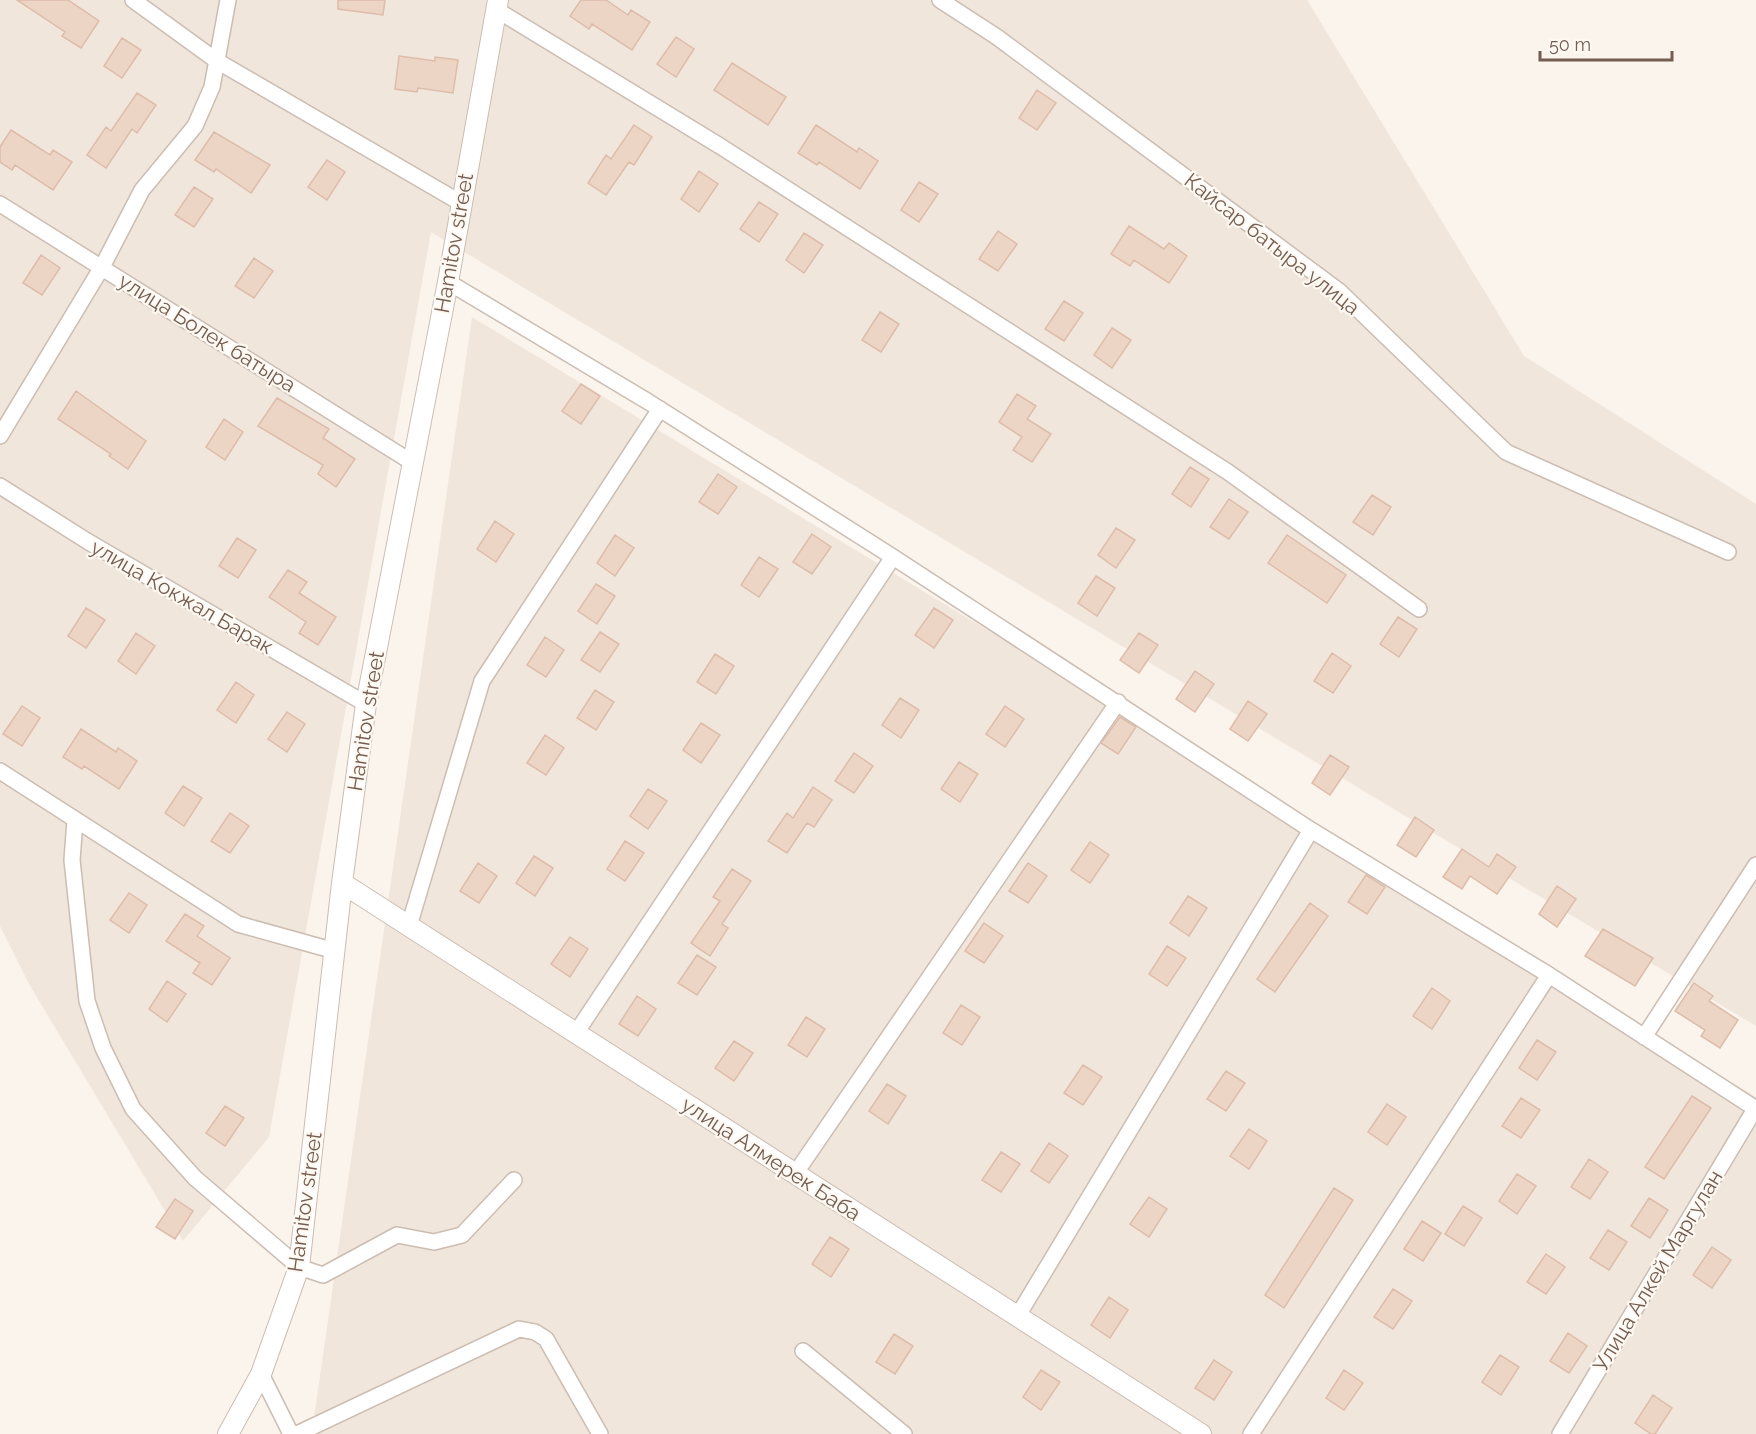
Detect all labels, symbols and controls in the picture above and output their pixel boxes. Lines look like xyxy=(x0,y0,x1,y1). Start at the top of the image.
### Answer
scale bar xyxy=(1540,24,1672,62)
text: 50 m xyxy=(1549,34,1591,55)
street label: Кайсар батыра улица xyxy=(1180,167,1365,320)
street label: Hamitov street xyxy=(429,171,478,315)
street label: улица Болек батыра xyxy=(114,268,300,397)
street label: улица Кокжал Барак xyxy=(87,534,278,659)
street label: Hamitov street xyxy=(342,649,389,793)
street label: улица Алмерек Баба xyxy=(677,1091,865,1226)
street label: Hamitov street xyxy=(282,1130,327,1274)
street label: Улица Алкей Маргулан xyxy=(1587,1165,1728,1376)

